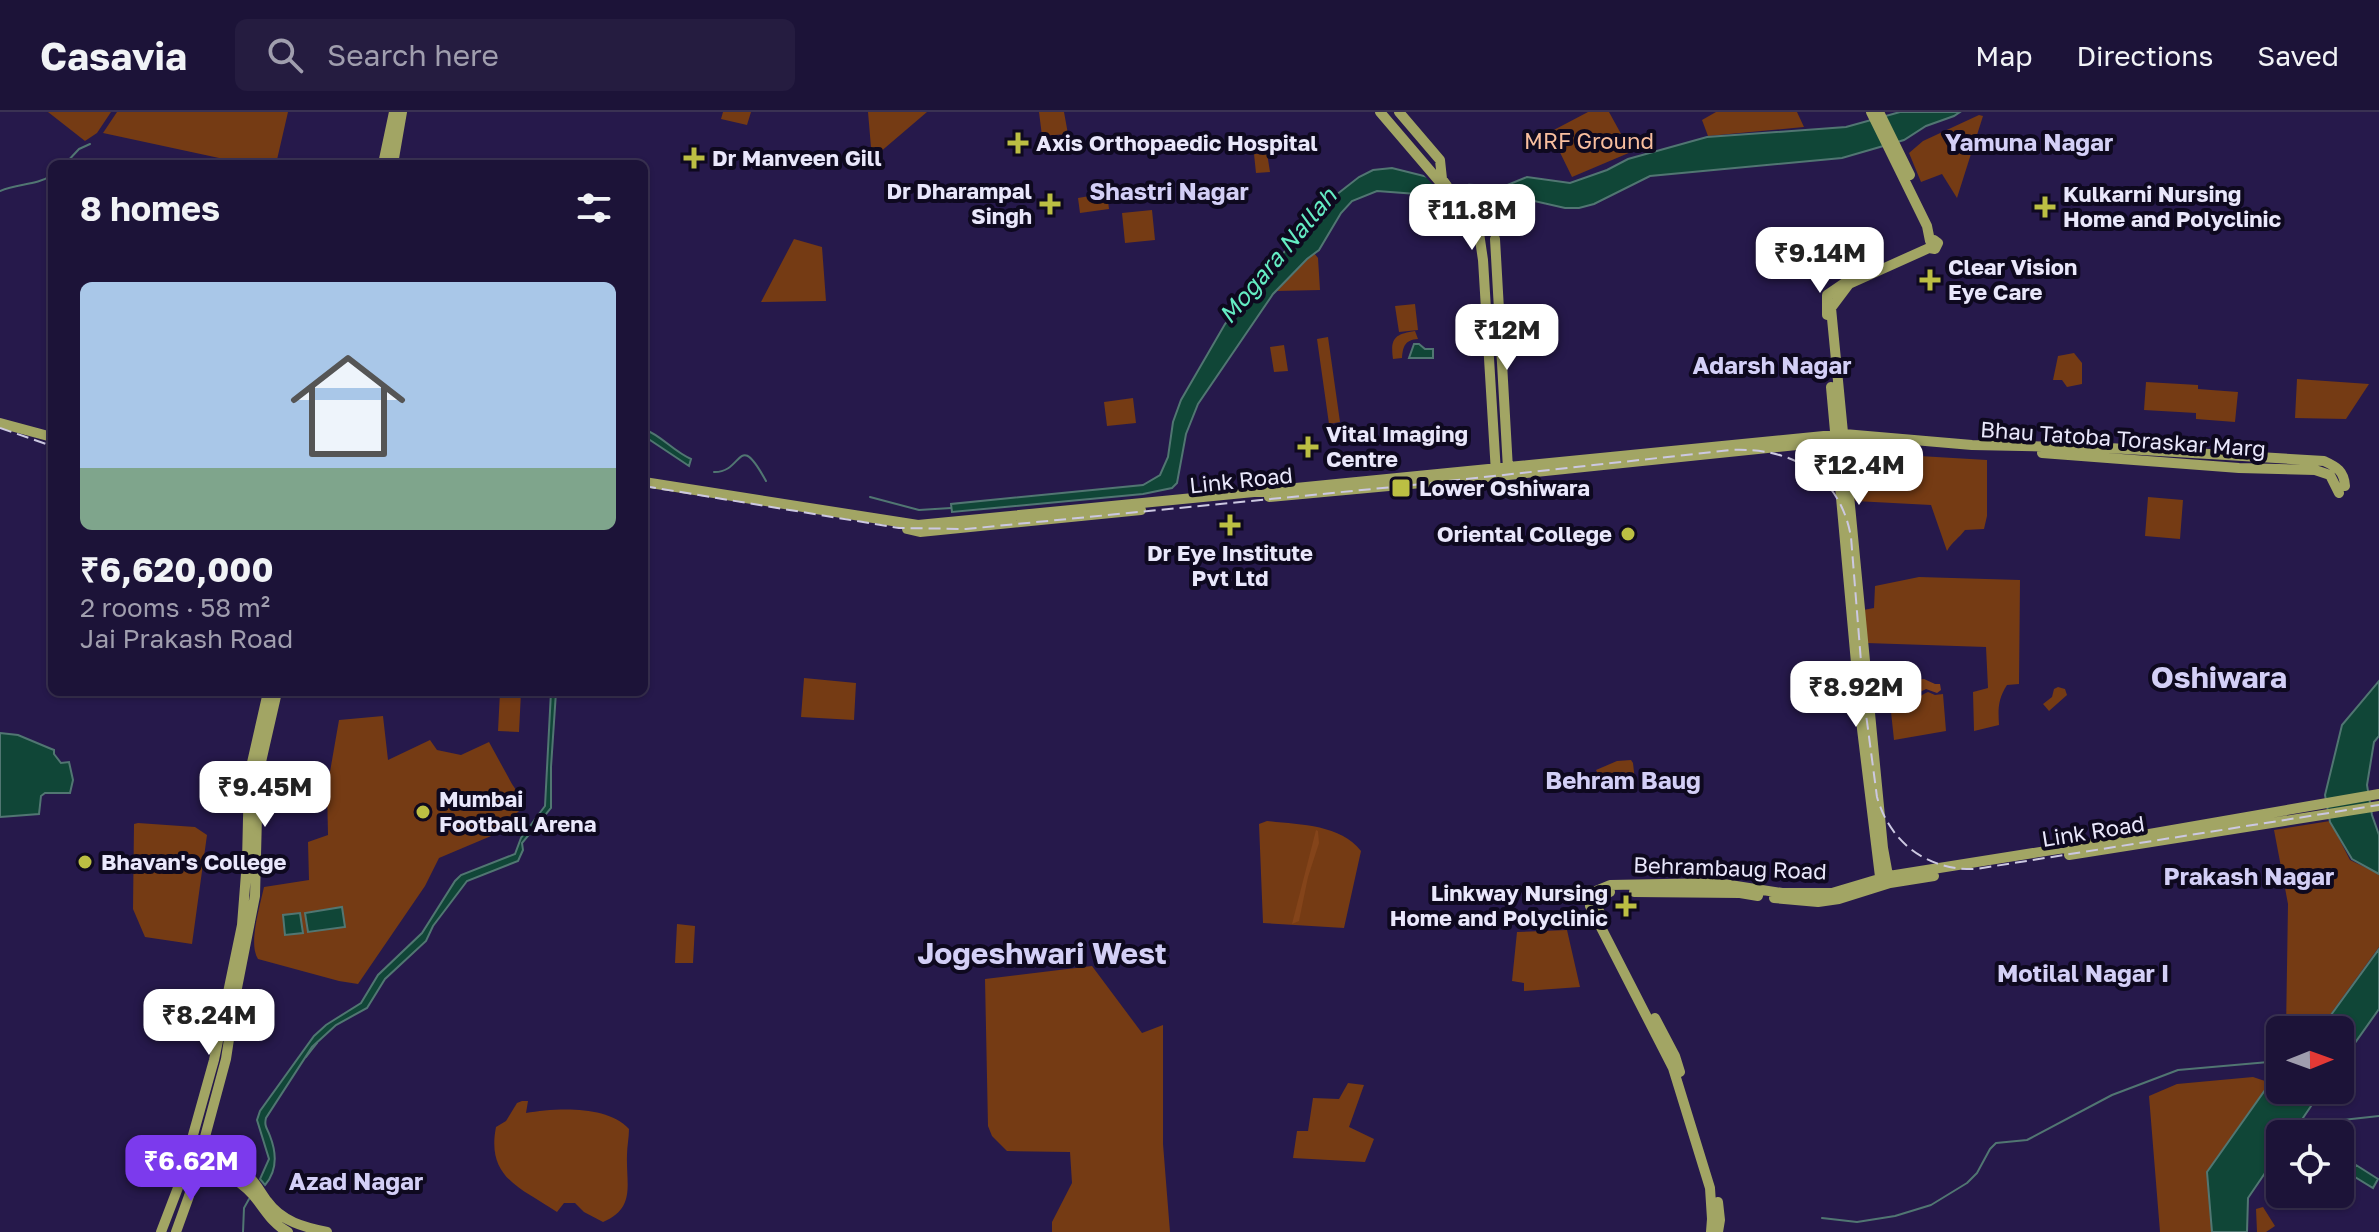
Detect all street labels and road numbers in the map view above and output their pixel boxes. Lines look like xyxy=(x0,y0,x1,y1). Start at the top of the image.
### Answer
street label: Bhau Tatoba Toraskar Marg xyxy=(1979,415,2267,462)
street label: Link Road xyxy=(1188,461,1294,498)
street label: Link Road xyxy=(2040,809,2146,852)
street label: Behrambaug Road xyxy=(1633,851,1827,884)

